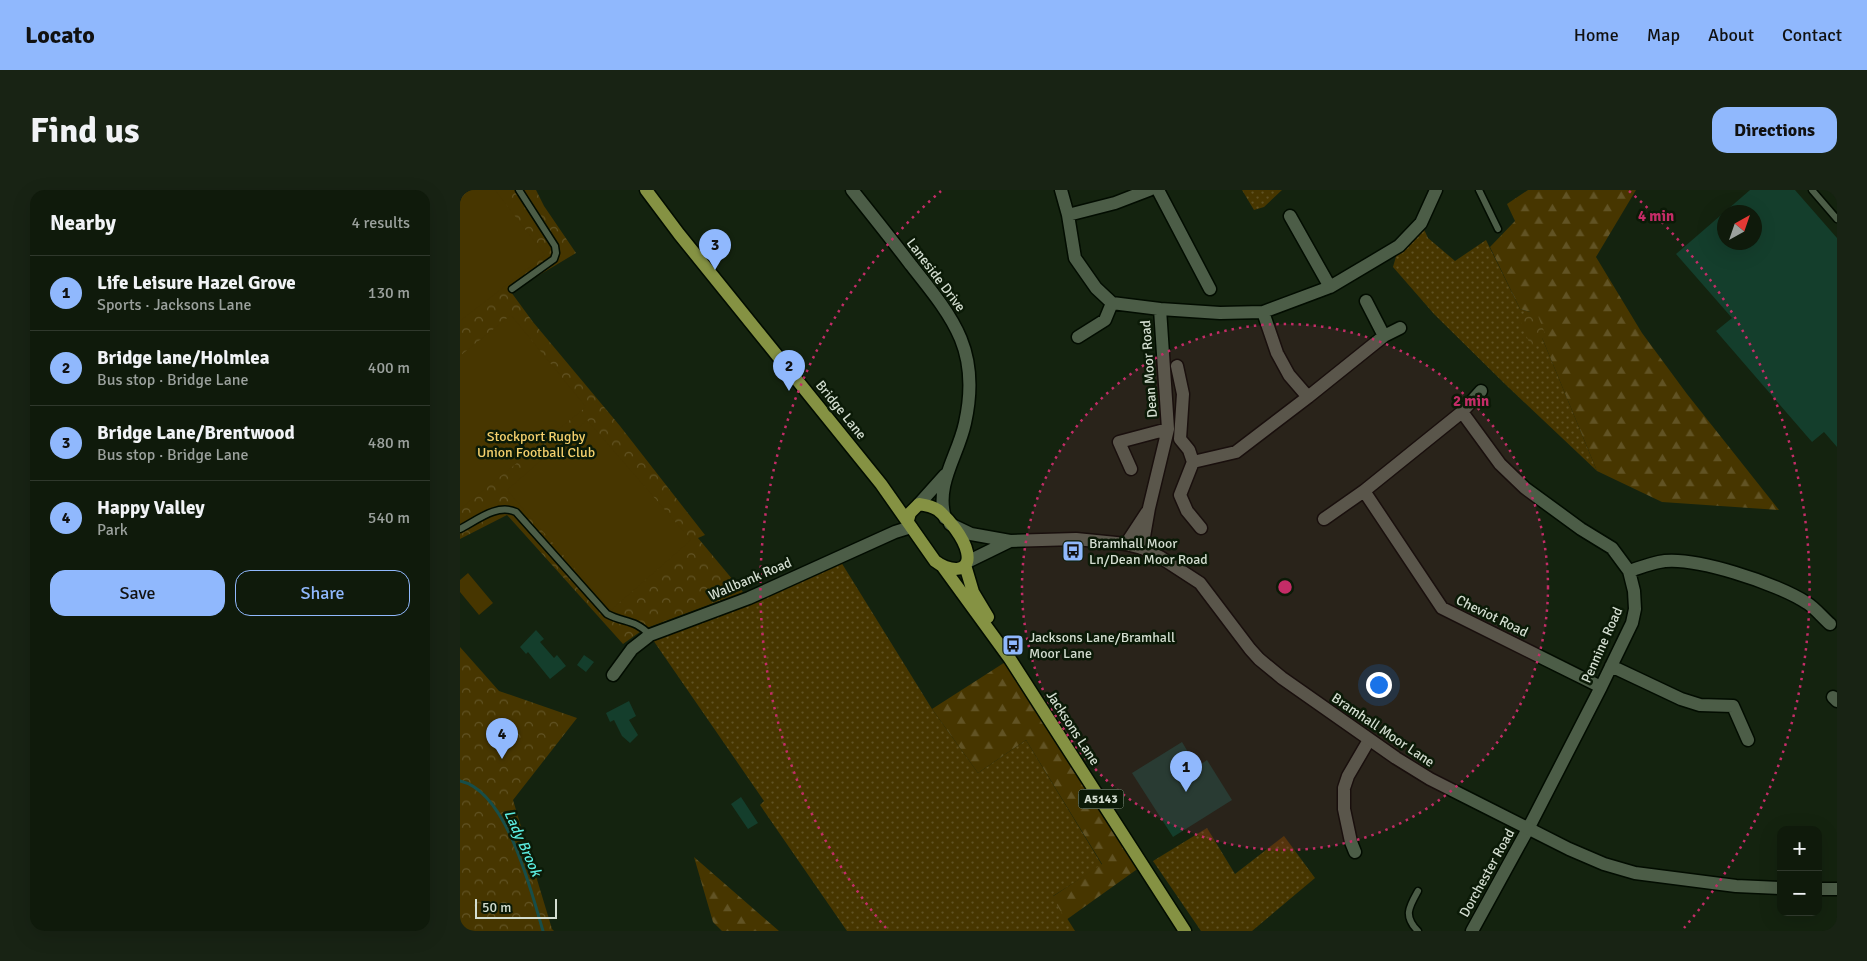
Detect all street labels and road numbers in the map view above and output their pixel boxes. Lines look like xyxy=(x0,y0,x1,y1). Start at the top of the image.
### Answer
street label: Laneside Drive xyxy=(903,235,969,315)
street label: Dean Moor Road xyxy=(1137,320,1161,418)
street label: Bridge Lane xyxy=(812,377,870,443)
street label: Wallbank Road xyxy=(706,554,794,604)
street label: Cheviot Road xyxy=(1453,591,1531,641)
street label: Pennine Road xyxy=(1578,604,1626,686)
street label: Jacksons Lane xyxy=(1043,687,1103,769)
street label: Bramhall Moor Lane xyxy=(1328,689,1438,771)
road number: A5143 xyxy=(1078,790,1124,808)
street label: Dorchester Road xyxy=(1456,826,1518,920)

